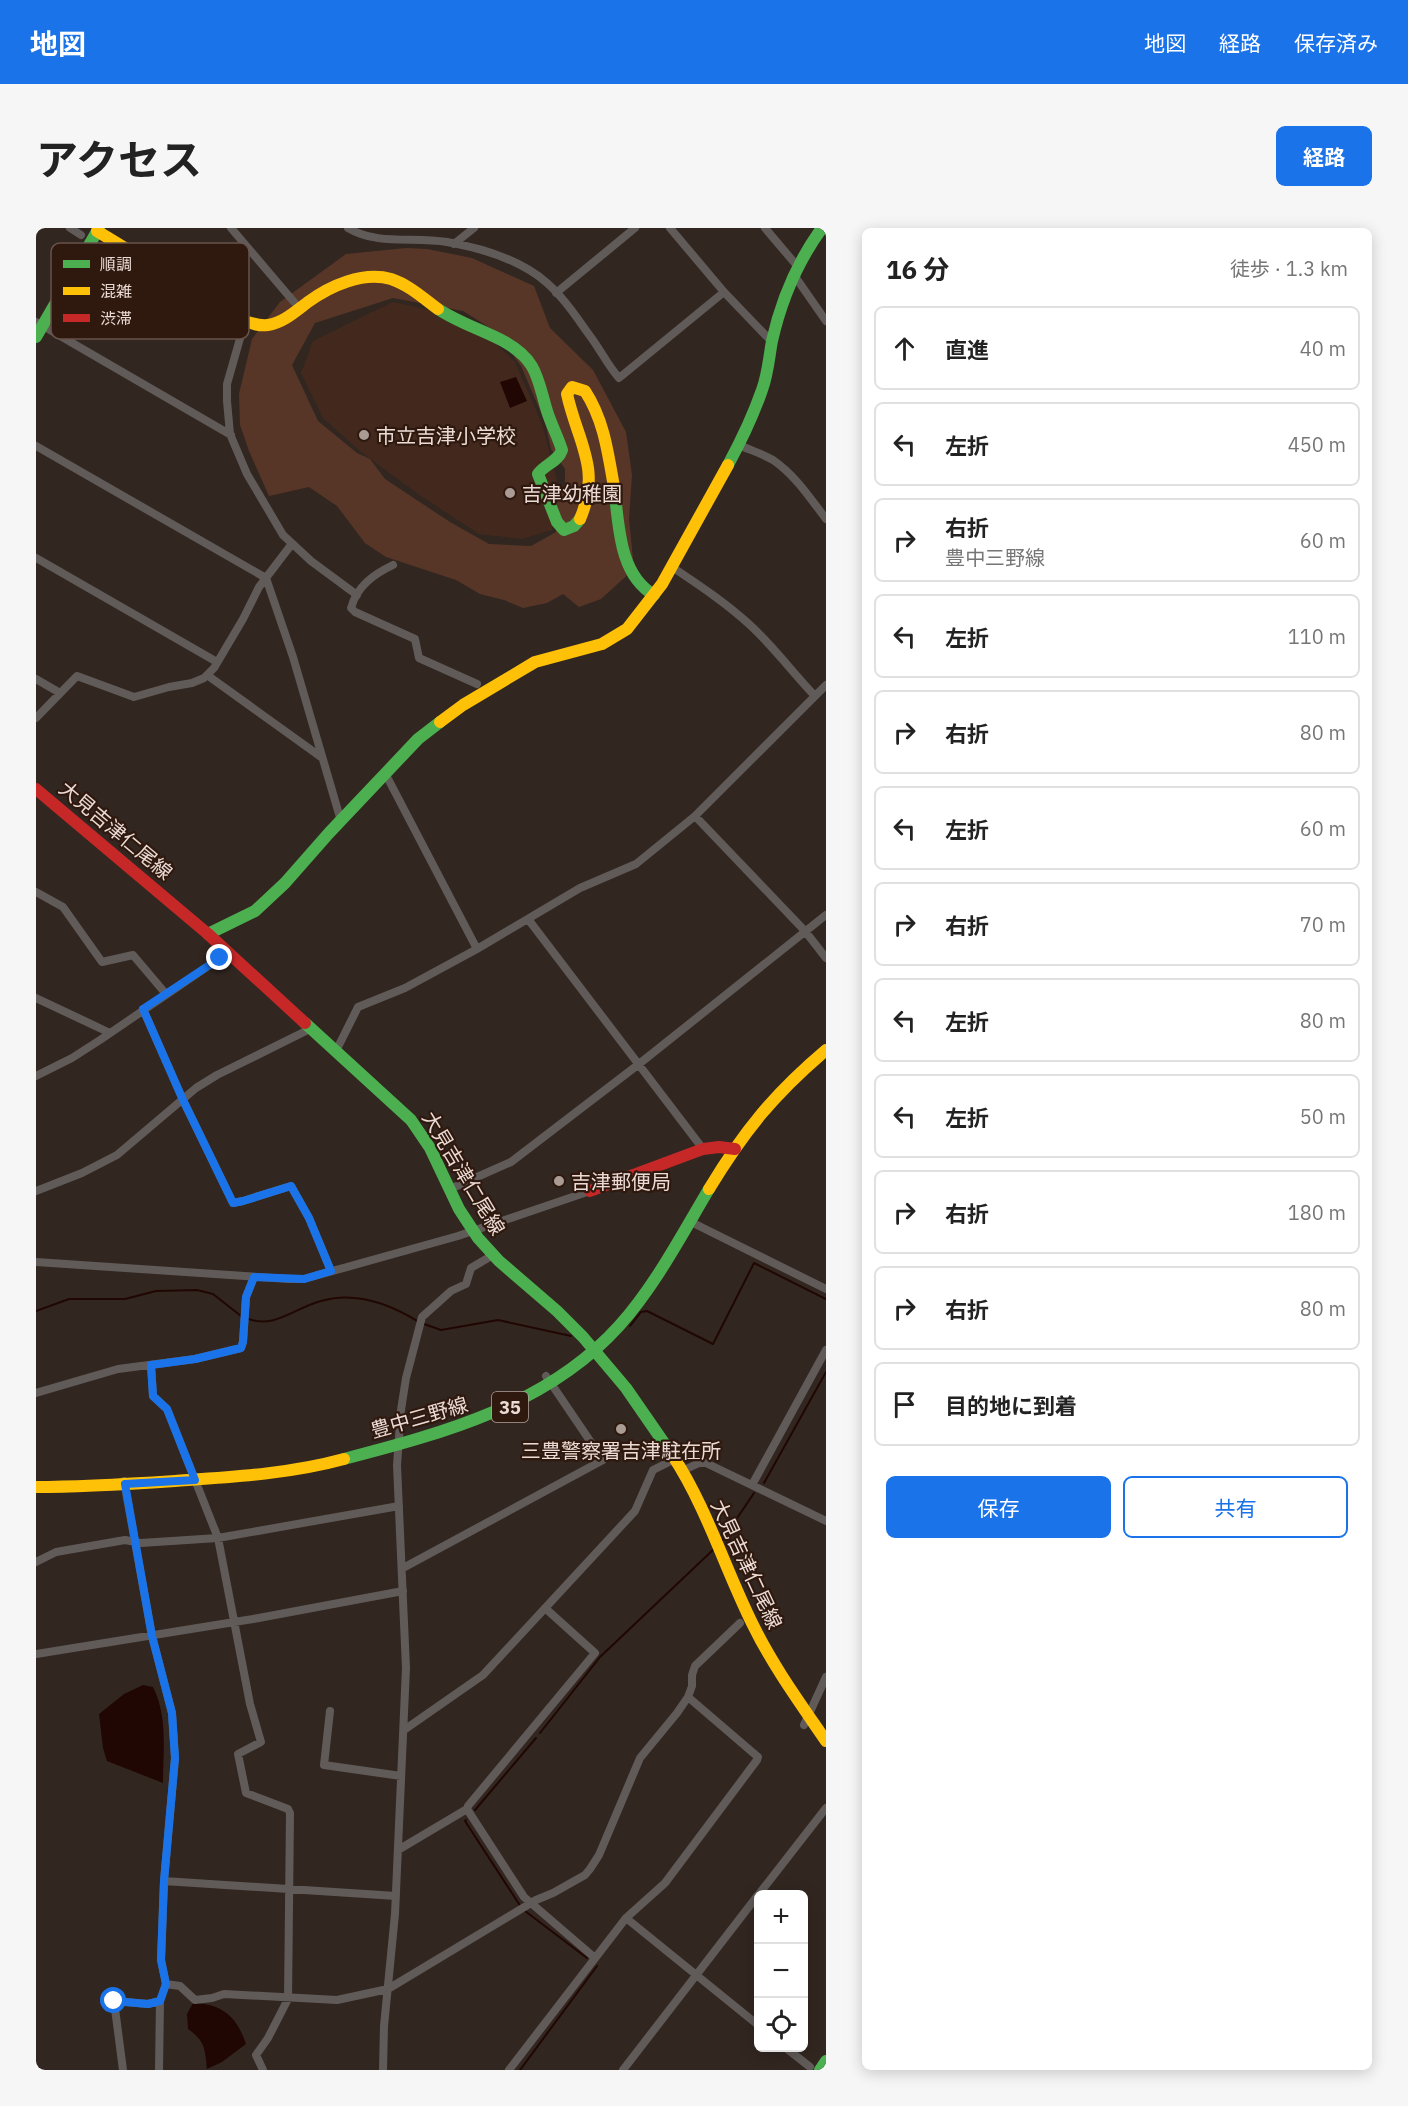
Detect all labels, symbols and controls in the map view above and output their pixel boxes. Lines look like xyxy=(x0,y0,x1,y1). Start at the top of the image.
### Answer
text: 地図 xyxy=(30,25,86,62)
text: 地図 xyxy=(1144,29,1186,57)
text: 経路 xyxy=(1219,29,1261,57)
text: 保存済み xyxy=(1294,29,1378,57)
button: 経路 xyxy=(1276,126,1372,186)
text: アクセス xyxy=(36,132,202,187)
legend xyxy=(51,243,249,339)
text: 16 分 xyxy=(886,252,949,286)
text: 順調 xyxy=(100,254,132,274)
text: 徒歩 · 1.3 km xyxy=(1230,255,1348,282)
text: 混雑 xyxy=(100,281,132,301)
text: 渋滞 xyxy=(100,308,132,328)
icon: ahead xyxy=(888,332,921,365)
text: 直進 xyxy=(945,335,989,364)
text: 40 m xyxy=(1300,335,1346,362)
place label: 市立吉津小学校 xyxy=(376,422,516,449)
marker: 市立吉津小学校 xyxy=(357,428,371,442)
icon: left xyxy=(888,428,921,461)
text: 左折 xyxy=(945,431,989,460)
text: 450 m xyxy=(1288,431,1346,458)
place label: 吉津幼稚園 xyxy=(522,480,622,507)
marker: 吉津幼稚園 xyxy=(503,486,517,500)
text: 右折 xyxy=(945,513,989,542)
icon: right xyxy=(888,524,921,557)
text: 60 m xyxy=(1300,527,1346,554)
text: 豊中三野線 xyxy=(945,544,1045,571)
icon: left xyxy=(888,620,921,653)
text: 左折 xyxy=(945,623,989,652)
text: 110 m xyxy=(1288,623,1346,650)
icon: right xyxy=(888,716,921,749)
text: 右折 xyxy=(945,719,989,748)
text: 80 m xyxy=(1300,719,1346,746)
street label: 大見吉津仁尾線 xyxy=(54,775,178,885)
icon: left xyxy=(888,812,921,845)
text: 左折 xyxy=(945,815,989,844)
text: 60 m xyxy=(1300,815,1346,842)
icon: right xyxy=(888,908,921,941)
text: 右折 xyxy=(945,911,989,940)
text: 70 m xyxy=(1300,911,1346,938)
route end xyxy=(206,944,232,970)
icon: left xyxy=(888,1004,921,1037)
text: 左折 xyxy=(945,1007,989,1036)
text: 80 m xyxy=(1300,1007,1346,1034)
icon: left xyxy=(888,1100,921,1133)
text: 左折 xyxy=(945,1103,989,1132)
text: 50 m xyxy=(1300,1103,1346,1130)
street label: 大見吉津仁尾線 xyxy=(416,1106,512,1240)
place label: 吉津郵便局 xyxy=(571,1168,671,1195)
marker: 吉津郵便局 xyxy=(552,1174,566,1188)
icon: right xyxy=(888,1196,921,1229)
text: 右折 xyxy=(945,1199,989,1228)
text: 180 m xyxy=(1288,1199,1346,1226)
icon: right xyxy=(888,1292,921,1325)
text: 右折 xyxy=(945,1295,989,1324)
text: 80 m xyxy=(1300,1295,1346,1322)
icon: arrive xyxy=(888,1388,921,1421)
street label: 豊中三野線 xyxy=(367,1390,471,1444)
text: 目的地に到着 xyxy=(945,1391,1077,1420)
road number: 35 xyxy=(492,1392,528,1422)
marker: 三豊警察署吉津駐在所 xyxy=(614,1422,628,1436)
place label: 三豊警察署吉津駐在所 xyxy=(521,1437,721,1464)
button: 保存 xyxy=(886,1476,1111,1538)
button: 共有 xyxy=(1123,1476,1348,1538)
street label: 大見吉津仁尾線 xyxy=(705,1495,789,1633)
map controls xyxy=(754,1890,808,2052)
button: + xyxy=(754,1890,808,1944)
button: − xyxy=(754,1944,808,1998)
route start xyxy=(100,1987,126,2013)
button: locate xyxy=(754,1998,808,2052)

